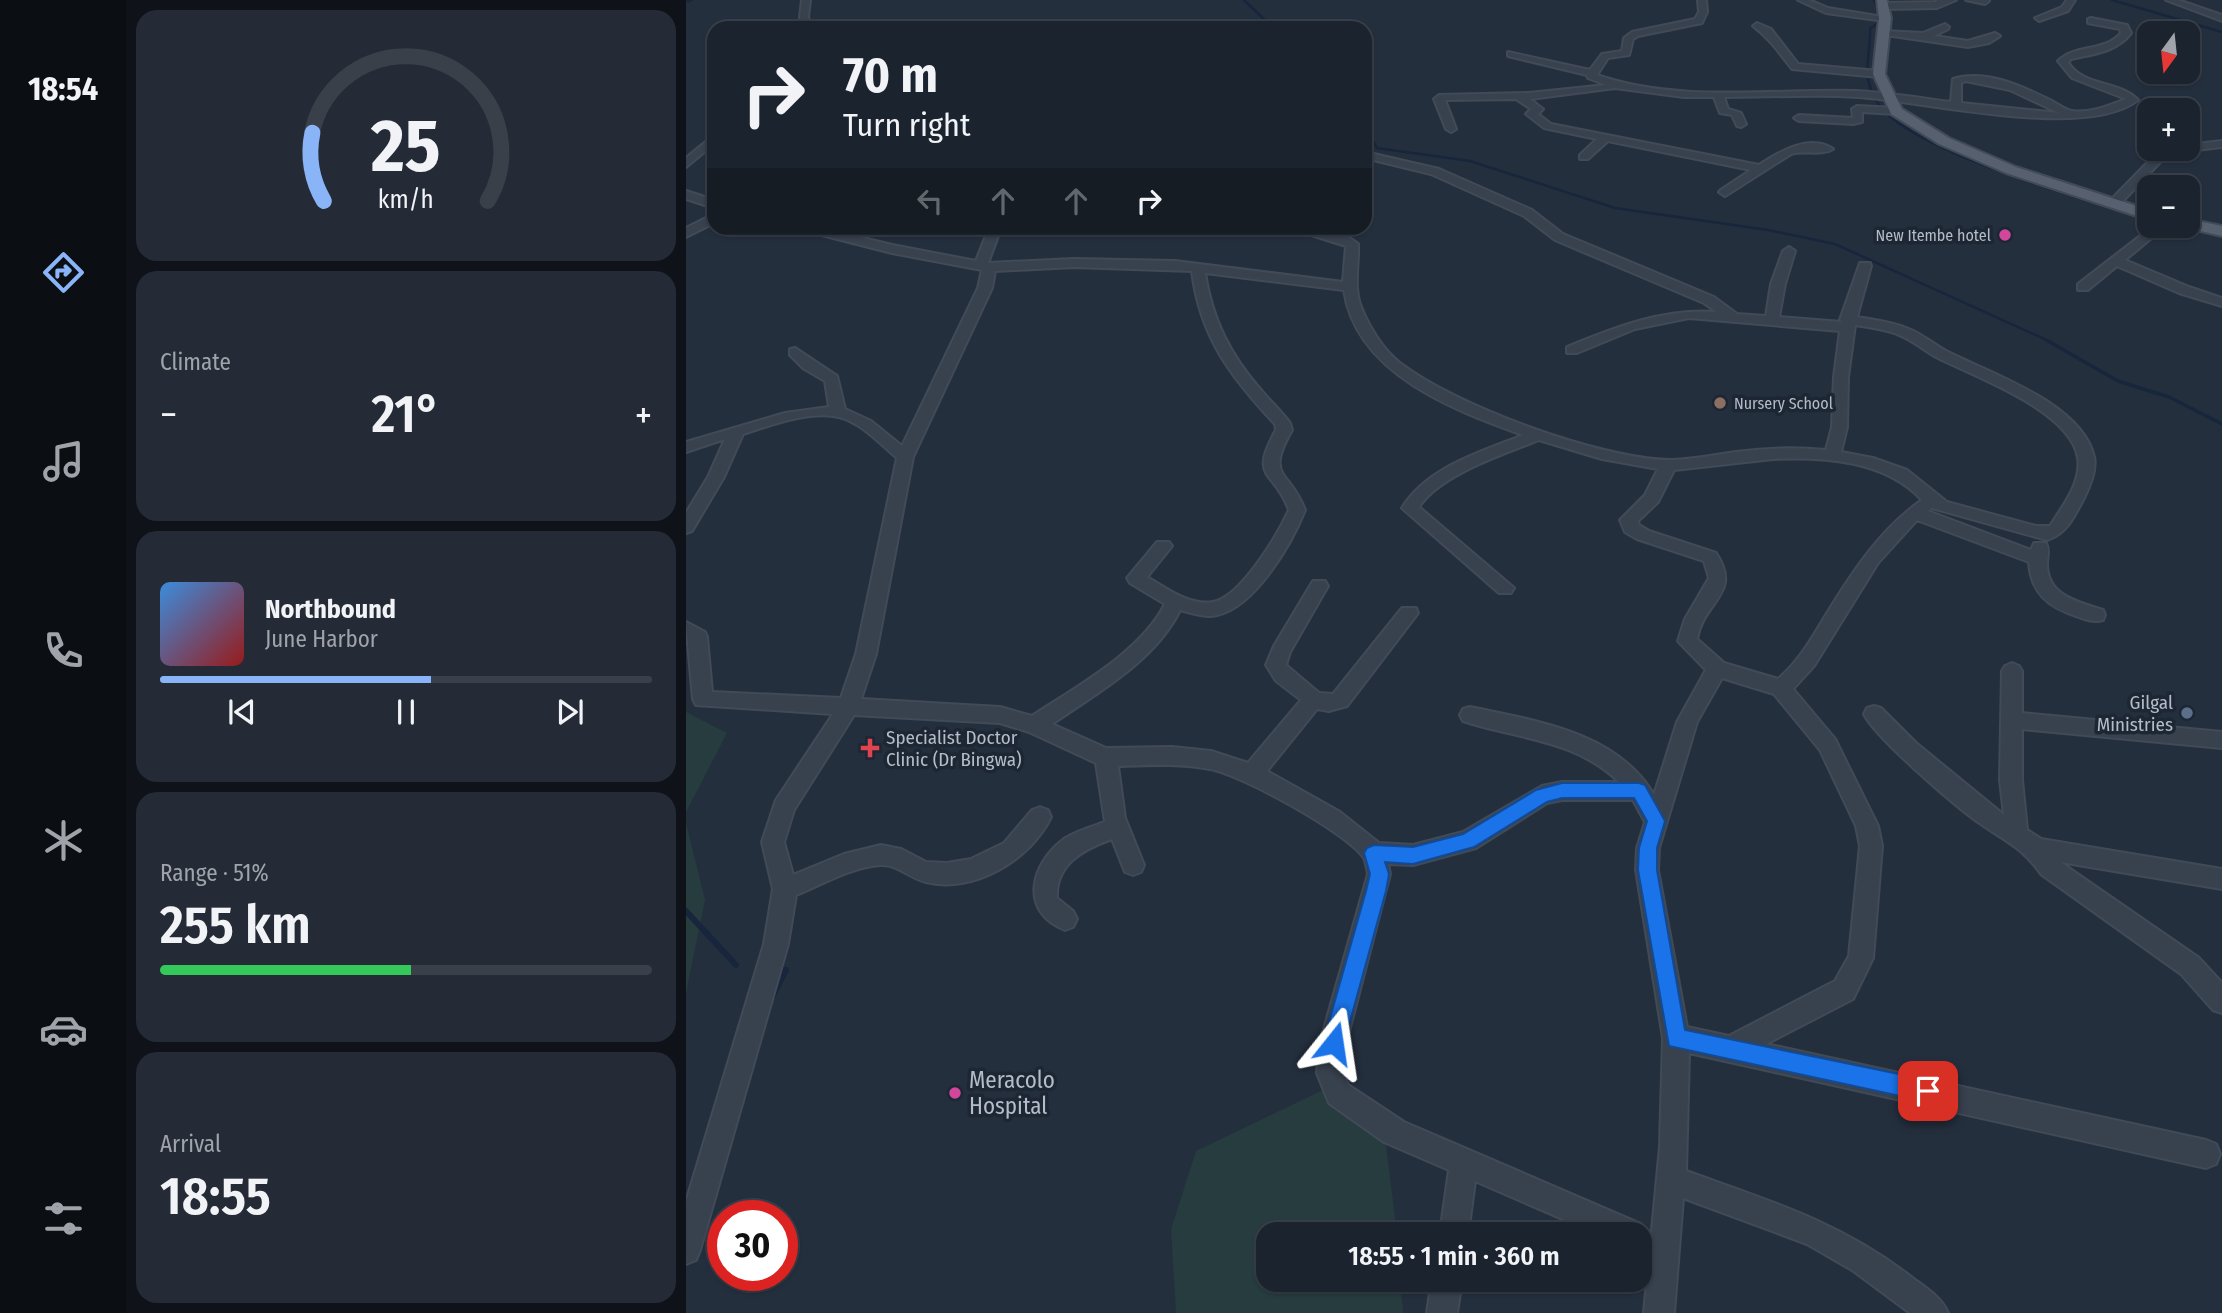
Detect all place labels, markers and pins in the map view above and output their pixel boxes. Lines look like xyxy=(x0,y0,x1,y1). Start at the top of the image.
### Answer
place label: New Itembe hotel xyxy=(1876,226,1991,245)
marker: New Itembe hotel xyxy=(1997,227,2013,243)
place label: Nursery School xyxy=(1734,394,1833,413)
marker: Nursery School xyxy=(1712,395,1728,411)
place label: Gilgal Ministries xyxy=(2097,691,2173,736)
marker: Gilgal Ministries xyxy=(2179,705,2195,721)
place label: Specialist Doctor Clinic (Dr Bingwa) xyxy=(886,726,1022,771)
marker: Specialist Doctor Clinic (Dr Bingwa) xyxy=(860,738,880,758)
pin xyxy=(1898,1061,1958,1121)
place label: Meracolo Hospital xyxy=(969,1066,1055,1120)
marker: Meracolo Hospital xyxy=(947,1085,963,1101)

